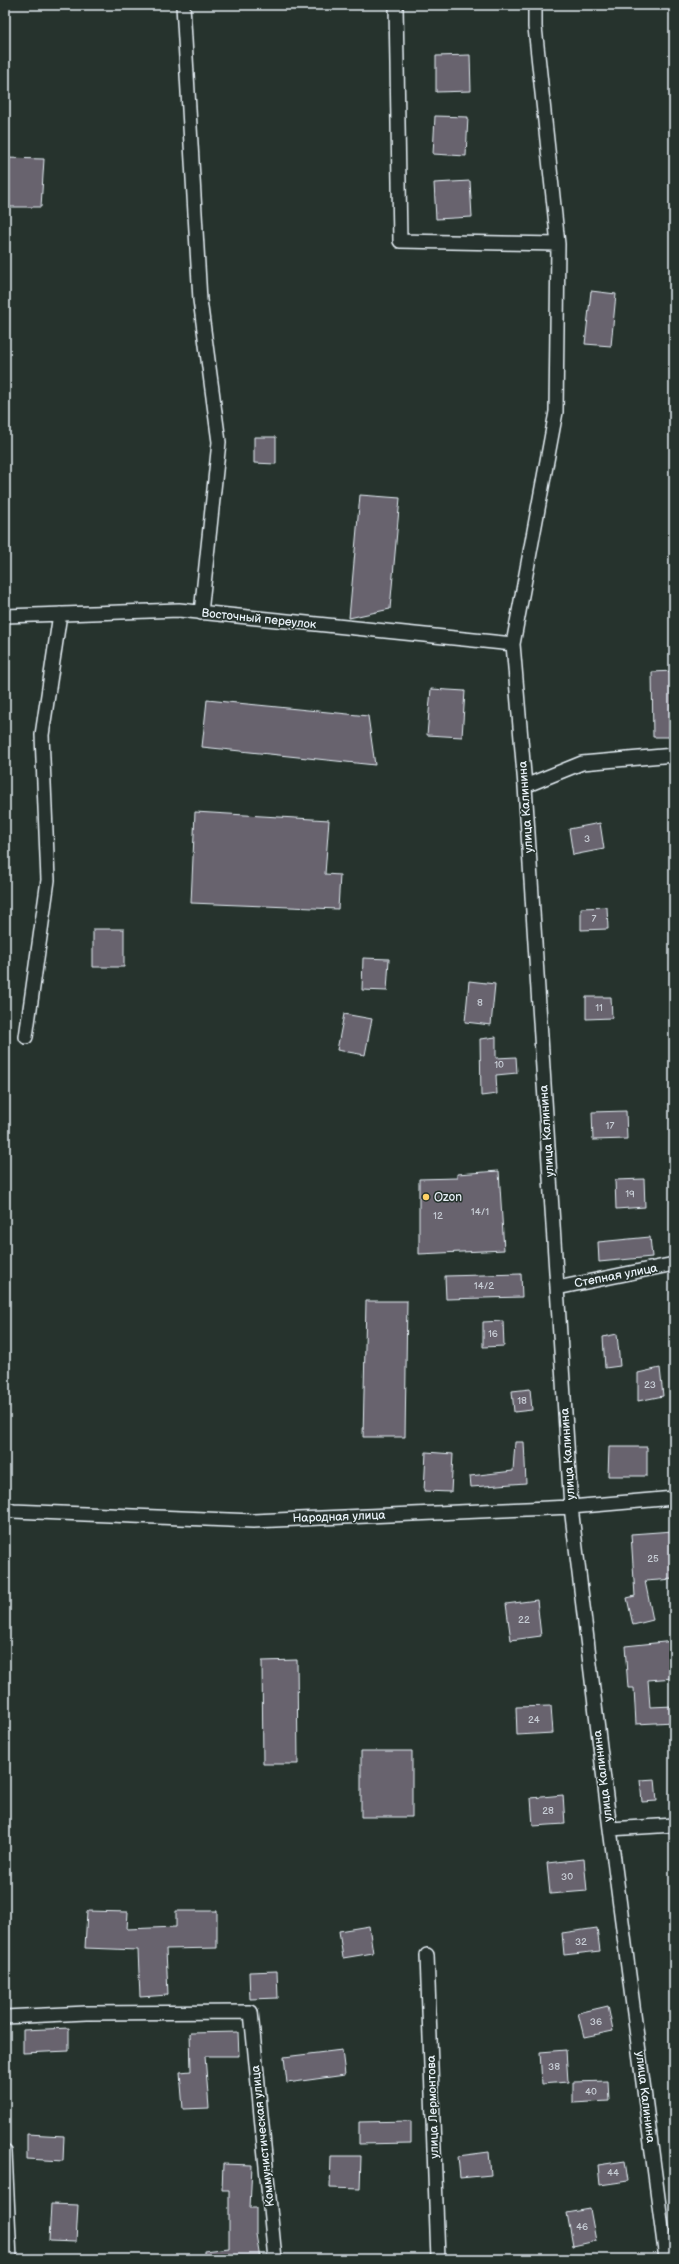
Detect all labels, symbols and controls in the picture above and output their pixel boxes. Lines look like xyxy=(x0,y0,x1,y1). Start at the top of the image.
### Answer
street label: Восточный переулок xyxy=(201,606,318,633)
street label: улица Калинина xyxy=(515,761,537,853)
house number: 3 xyxy=(584,833,590,845)
house number: 7 xyxy=(592,913,597,925)
house number: 8 xyxy=(477,997,483,1009)
house number: 11 xyxy=(595,1002,603,1014)
house number: 10 xyxy=(494,1059,504,1071)
street label: улица Калинина xyxy=(536,1085,558,1177)
house number: 17 xyxy=(606,1120,614,1132)
house number: 19 xyxy=(625,1188,635,1200)
place label: Ozon xyxy=(434,1190,462,1205)
marker: Ozon xyxy=(421,1192,431,1202)
house number: 14/1 xyxy=(471,1206,489,1218)
house number: 12 xyxy=(433,1210,443,1222)
street label: Степная улица xyxy=(573,1261,659,1291)
house number: 14/2 xyxy=(474,1280,494,1292)
house number: 16 xyxy=(488,1328,498,1340)
house number: 23 xyxy=(644,1379,656,1391)
house number: 18 xyxy=(517,1395,527,1407)
street label: улица Калинина xyxy=(557,1408,579,1500)
street label: Народная улица xyxy=(292,1508,386,1526)
house number: 25 xyxy=(647,1553,659,1565)
house number: 22 xyxy=(518,1614,530,1626)
house number: 24 xyxy=(528,1714,540,1726)
street label: улица Калинина xyxy=(590,1729,616,1823)
house number: 28 xyxy=(542,1805,554,1817)
house number: 30 xyxy=(561,1871,573,1883)
house number: 32 xyxy=(575,1936,587,1948)
house number: 36 xyxy=(590,2016,602,2028)
street label: улица Калинина xyxy=(632,2050,658,2144)
street label: улица Лермонтова xyxy=(424,2055,442,2159)
house number: 38 xyxy=(548,2061,560,2073)
street label: Коммунистическая улица xyxy=(248,2065,278,2207)
house number: 40 xyxy=(585,2086,597,2098)
house number: 44 xyxy=(607,2167,619,2179)
house number: 46 xyxy=(576,2221,588,2233)

